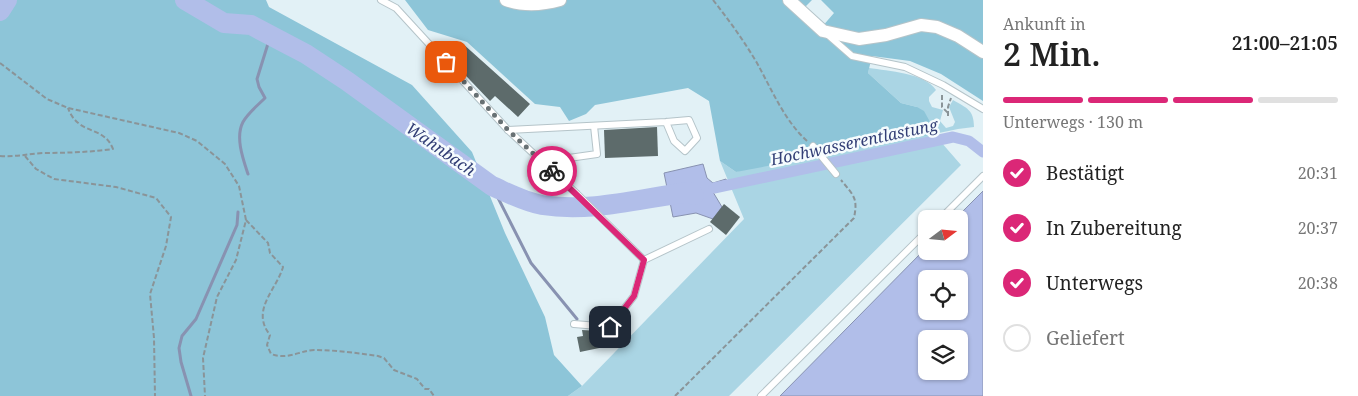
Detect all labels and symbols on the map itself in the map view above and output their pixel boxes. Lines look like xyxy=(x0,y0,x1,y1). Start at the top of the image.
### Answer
pin xyxy=(425,41,467,83)
water label: Hochwasserentlastung xyxy=(767,113,941,171)
water label: Wahnbach xyxy=(402,117,480,181)
courier xyxy=(527,146,577,196)
north arrow xyxy=(918,210,968,260)
pin xyxy=(589,306,631,348)

